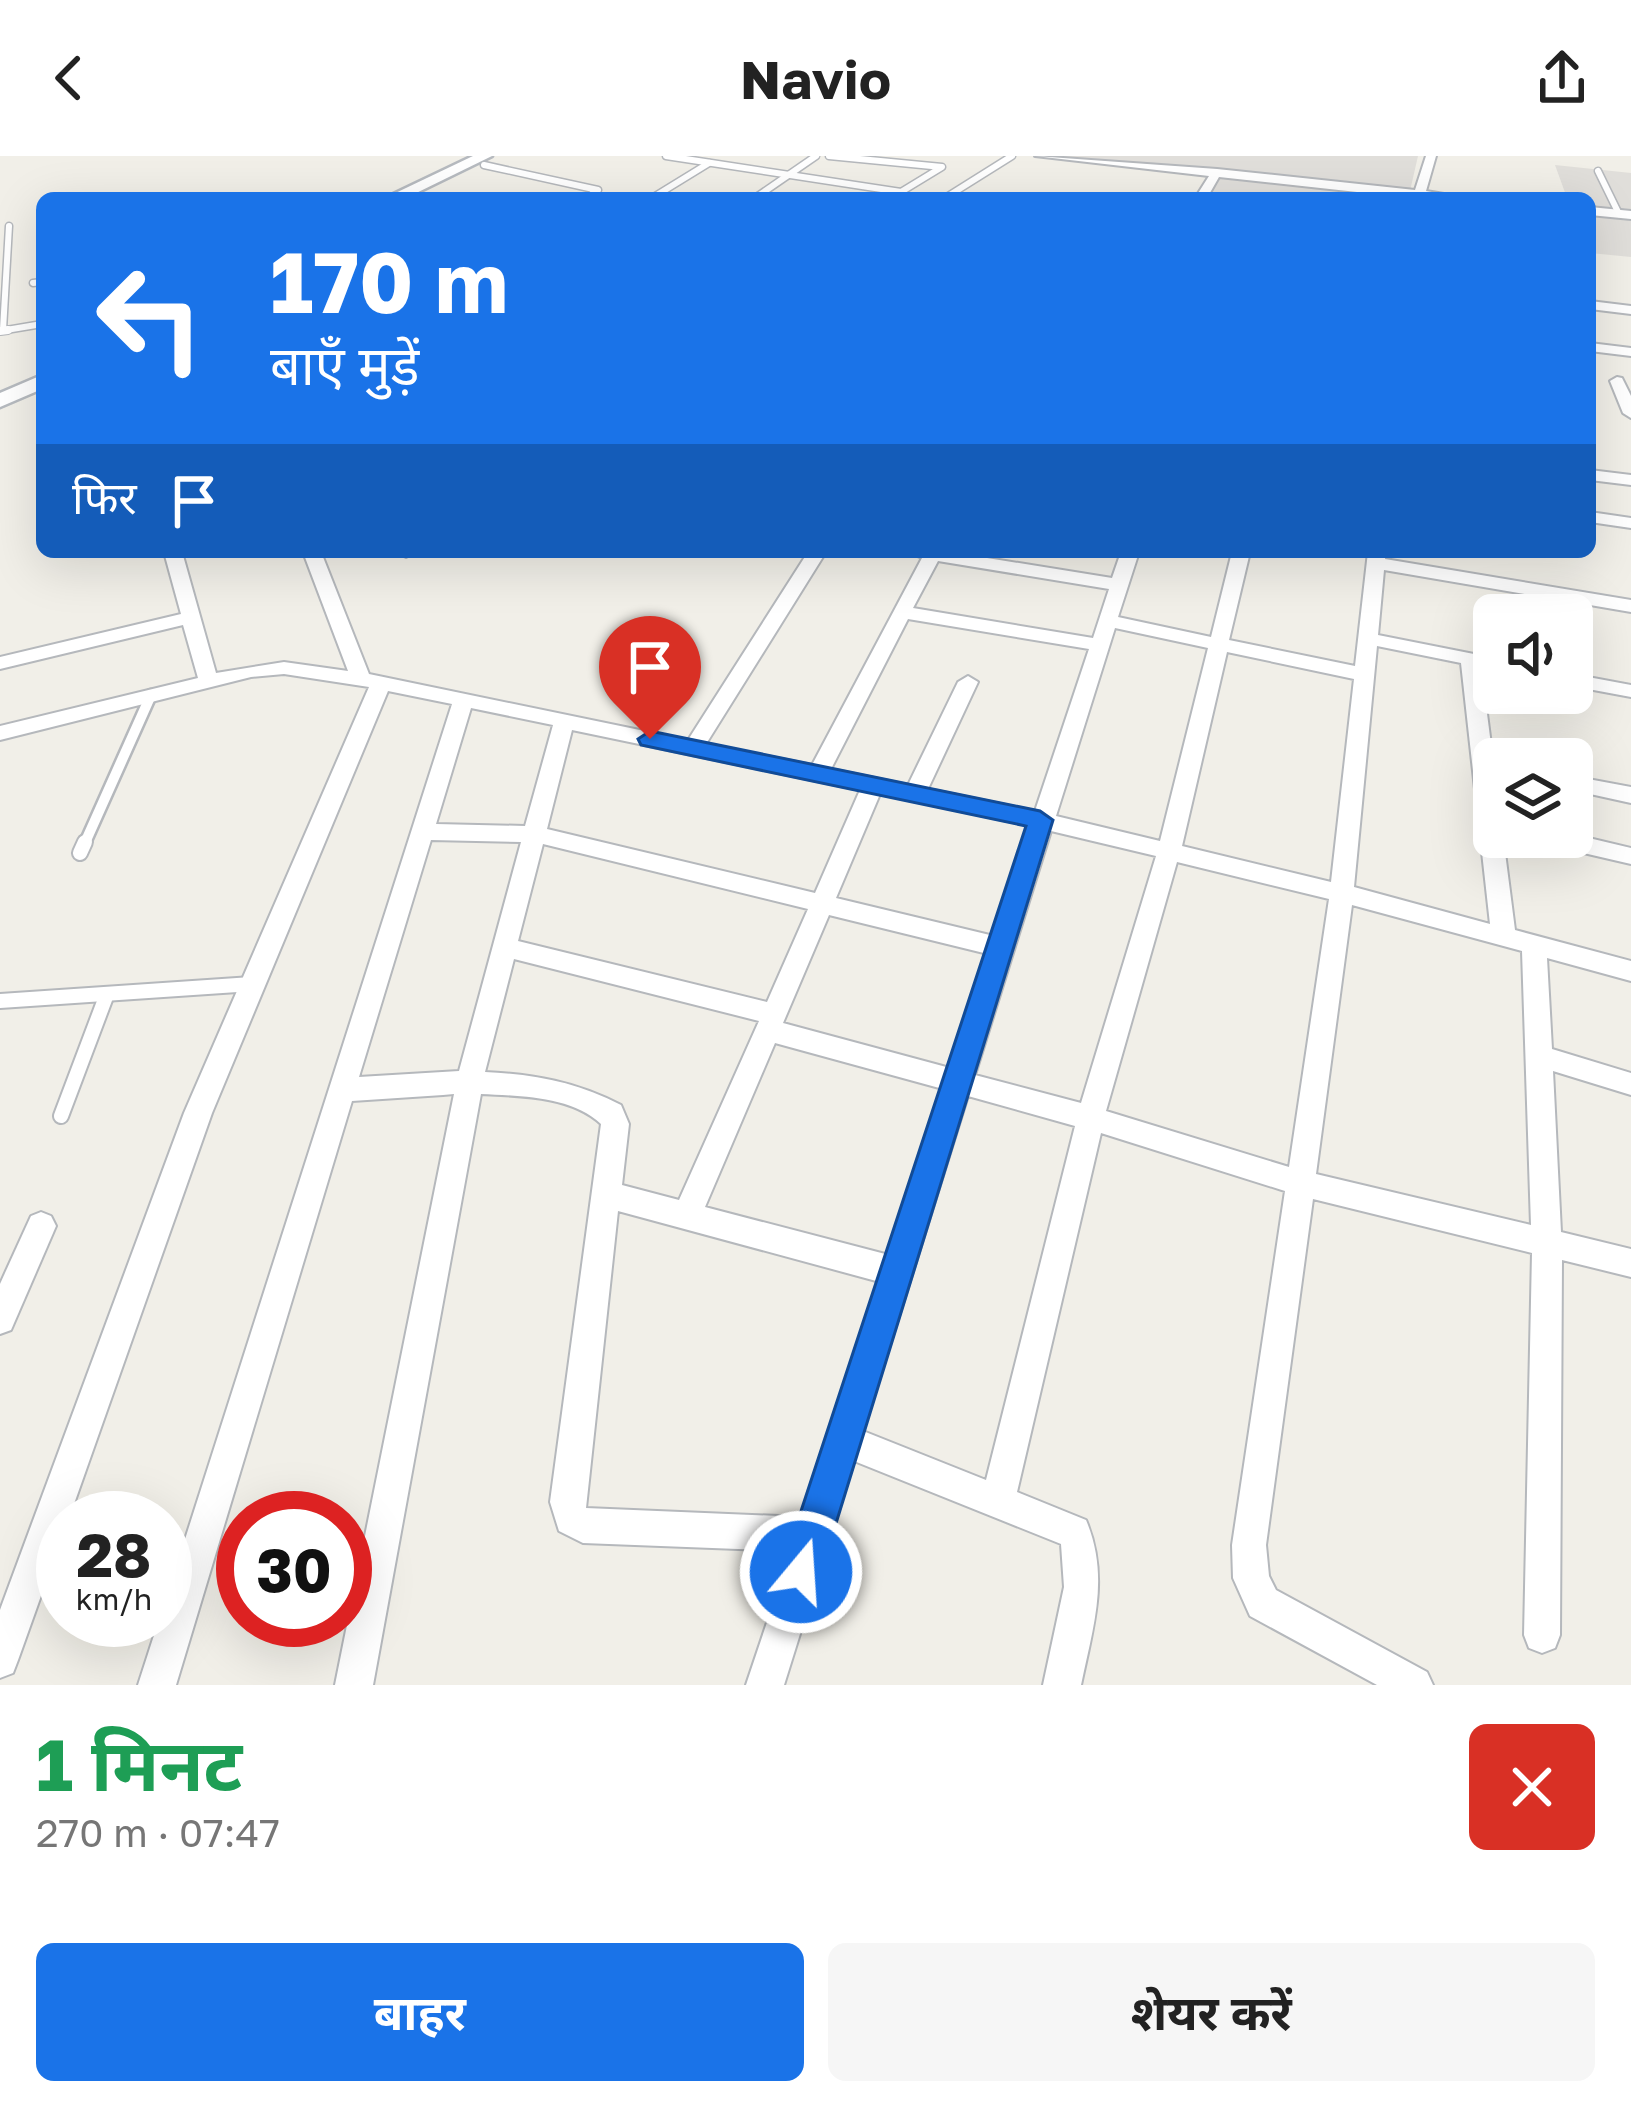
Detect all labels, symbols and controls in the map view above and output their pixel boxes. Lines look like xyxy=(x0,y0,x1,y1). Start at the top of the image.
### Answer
icon: back xyxy=(36,45,102,111)
icon: share xyxy=(1529,45,1595,111)
text: Navio xyxy=(740,46,891,111)
text: 170 m xyxy=(270,231,508,331)
icon: left xyxy=(72,240,228,396)
text: बाएँ मुड़ें xyxy=(270,332,419,397)
icon: arrive xyxy=(161,468,227,534)
text: फिर xyxy=(72,470,137,524)
map controls xyxy=(1473,594,1593,858)
button: sound xyxy=(1473,594,1593,714)
pin xyxy=(599,616,701,739)
icon: arrive xyxy=(617,634,683,700)
button: layers xyxy=(1473,738,1593,858)
speed limit sign: 30 xyxy=(216,1491,372,1647)
position arrow xyxy=(738,1509,864,1635)
text: 28 xyxy=(76,1518,151,1590)
text: km/h xyxy=(76,1581,152,1617)
text: 1 मिनट xyxy=(36,1720,242,1807)
button: close xyxy=(1469,1724,1595,1850)
text: 270 m · 07:47 xyxy=(36,1809,280,1856)
button: बाहर xyxy=(36,1943,804,2081)
button: शेयर करें xyxy=(828,1943,1595,2081)

